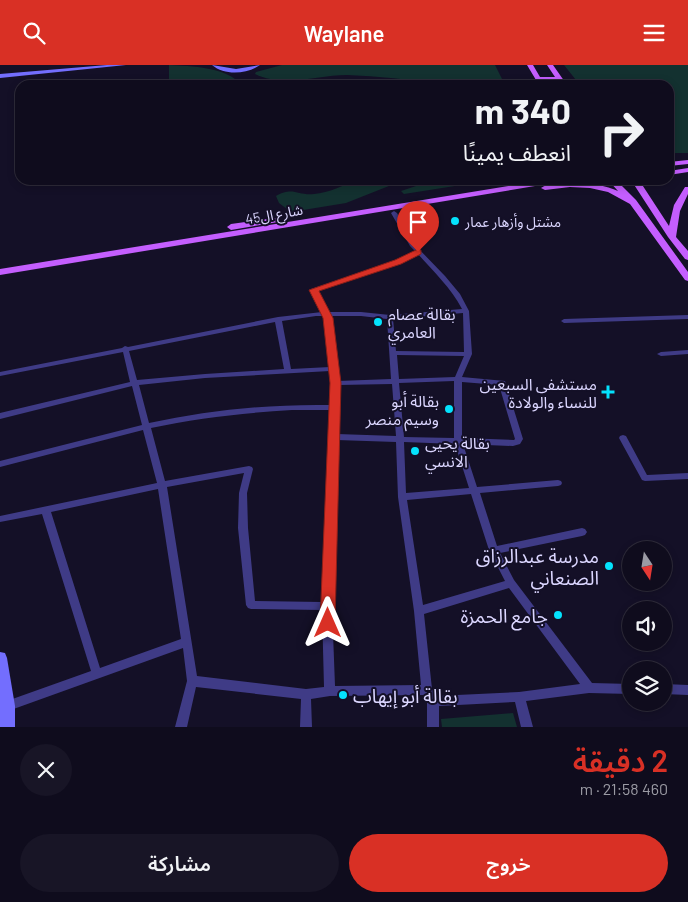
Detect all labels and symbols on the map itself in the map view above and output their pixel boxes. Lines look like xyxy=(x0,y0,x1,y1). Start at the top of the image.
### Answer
street label: شارع ال45 xyxy=(244,201,305,230)
pin xyxy=(397,201,439,252)
place label: مشتل وأزهار عمار xyxy=(464,213,561,231)
marker: مشتل وأزهار عمار xyxy=(449,215,461,227)
place label: بقالة عصام العامري xyxy=(388,304,456,344)
marker: بقالة عصام العامري xyxy=(372,316,384,328)
place label: مستشفى السبعين للنساء والولادة xyxy=(479,374,597,412)
marker: مستشفى السبعين للنساء والولادة xyxy=(601,385,615,399)
place label: بقالة أبو وسيم منصر xyxy=(365,391,439,432)
marker: بقالة أبو وسيم منصر xyxy=(443,403,455,415)
place label: بقالة يحيى الانسي xyxy=(425,433,490,473)
marker: بقالة يحيى الانسي xyxy=(409,445,421,457)
north arrow xyxy=(622,541,672,591)
place label: مدرسة عبدالرزاق الصنعاني xyxy=(476,544,599,593)
marker: مدرسة عبدالرزاق الصنعاني xyxy=(603,560,615,572)
position arrow xyxy=(301,596,353,648)
place label: جامع الحمزة xyxy=(460,604,548,631)
marker: جامع الحمزة xyxy=(552,609,564,621)
place label: بقالة أبو إيهاب xyxy=(353,684,458,709)
marker: بقالة أبو إيهاب xyxy=(337,689,349,701)

